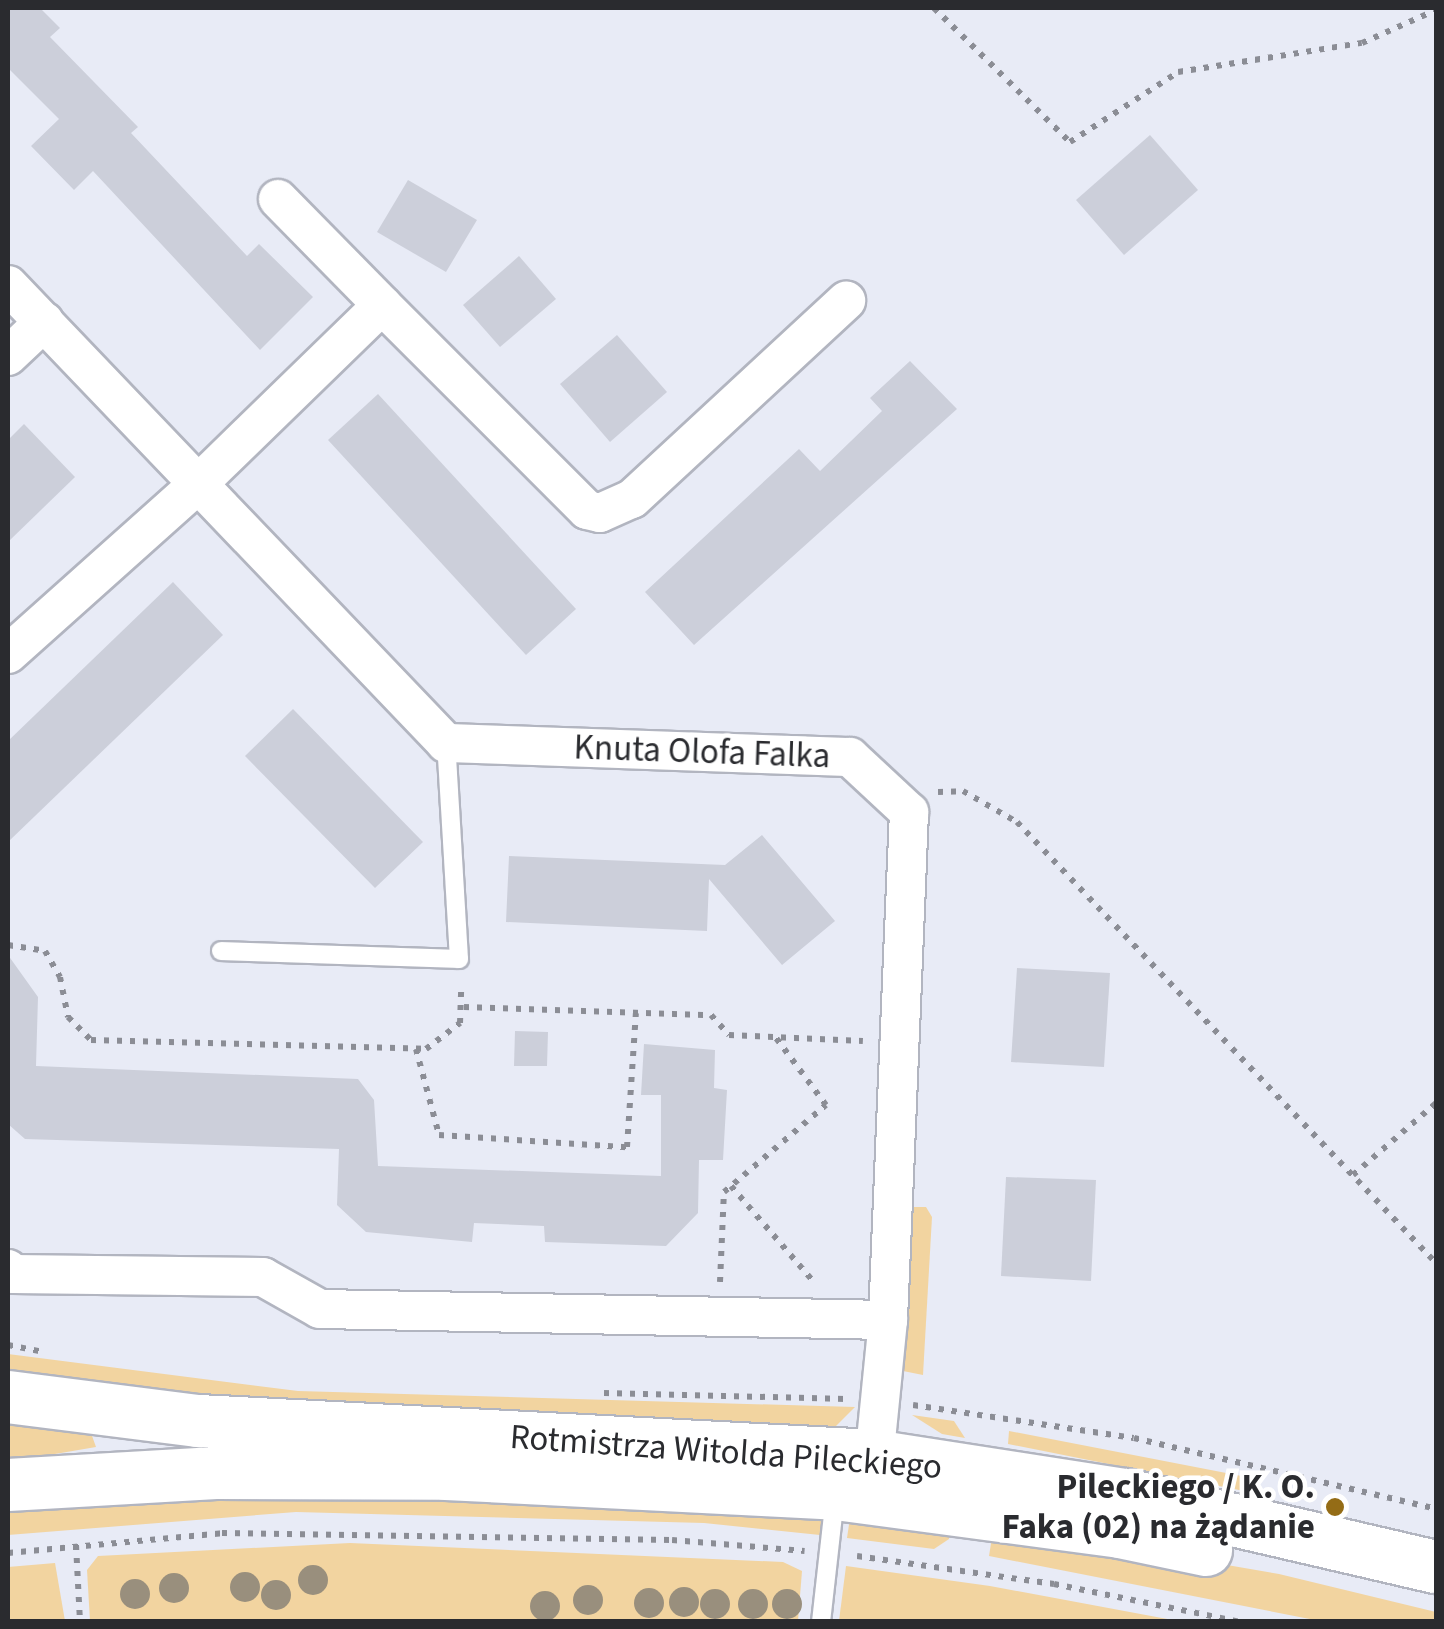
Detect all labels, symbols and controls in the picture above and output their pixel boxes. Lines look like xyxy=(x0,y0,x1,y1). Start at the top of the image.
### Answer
street label: Knuta Olofa Falka xyxy=(573,727,831,777)
street label: Rotmistrza Witolda Pileckiego xyxy=(509,1416,943,1488)
place label: Pileckiego / K. O. Faka (02) na żądanie xyxy=(1001,1466,1315,1548)
marker: Pileckiego / K. O. Faka (02) na żądanie xyxy=(1324,1496,1346,1518)

